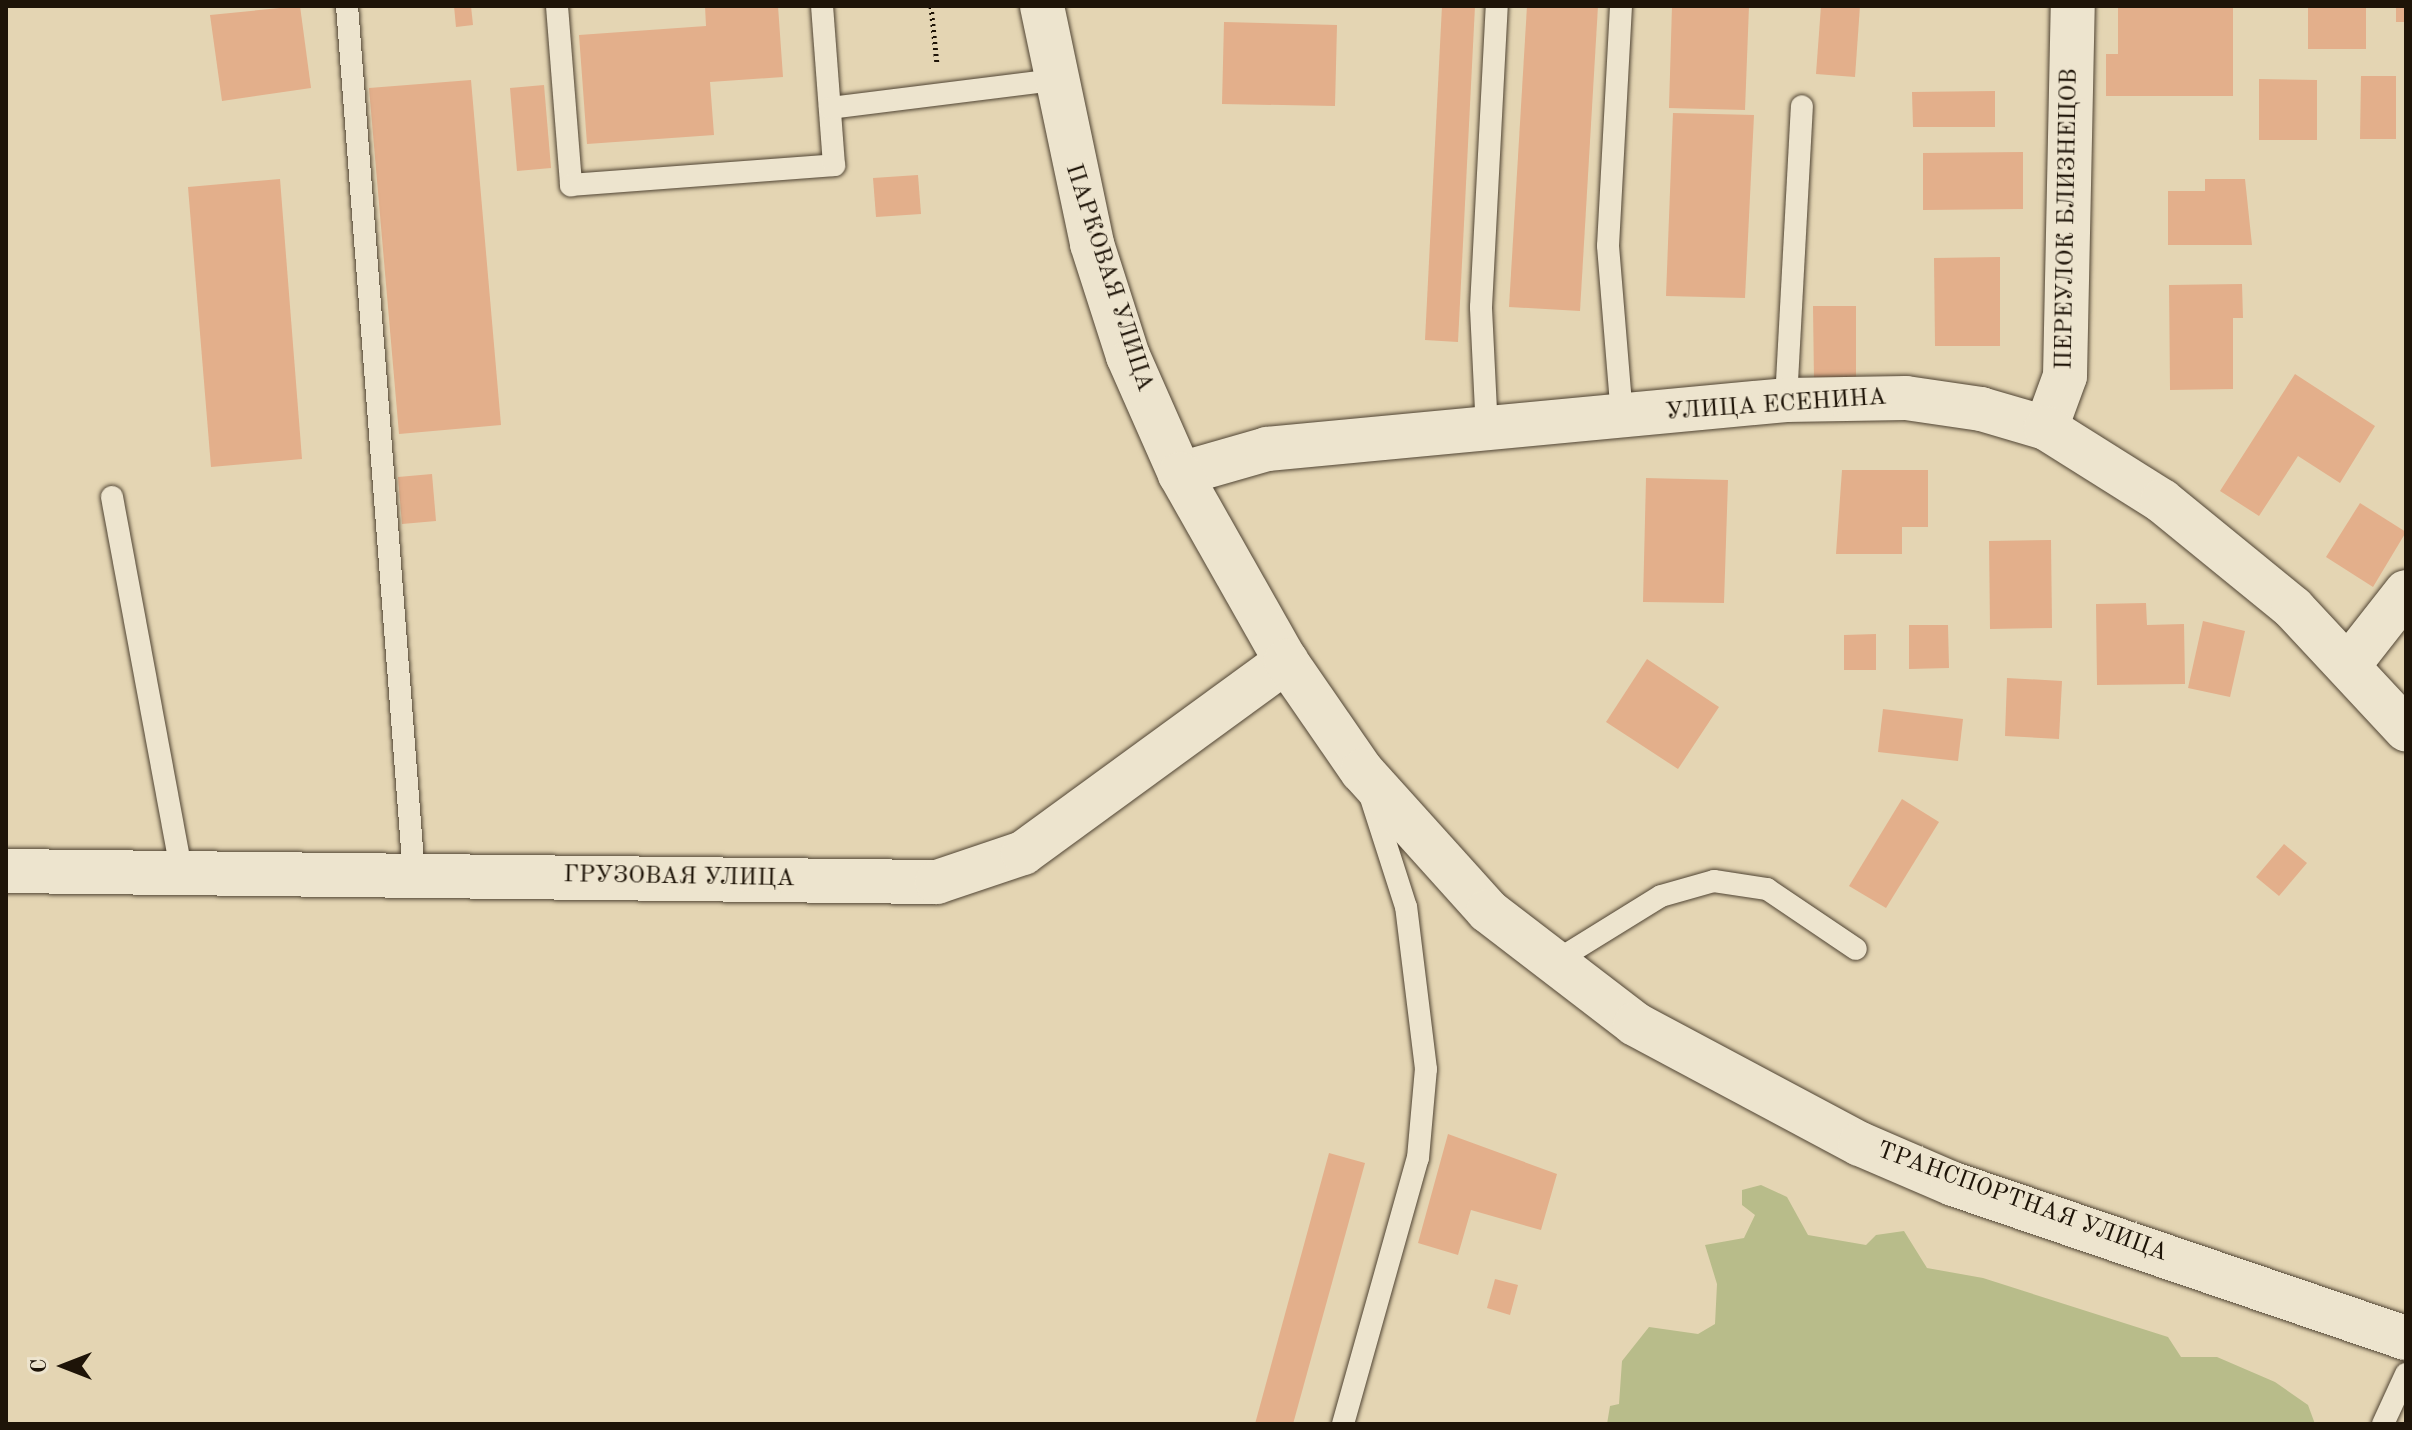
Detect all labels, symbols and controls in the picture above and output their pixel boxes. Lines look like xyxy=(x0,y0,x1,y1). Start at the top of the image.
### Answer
street label: ПЕРЕУЛОК БЛИЗНЕЦОВ xyxy=(2051,68,2085,370)
street label: ПАРКОВАЯ УЛИЦА xyxy=(1058,161,1158,395)
street label: УЛИЦА ЕСЕНИНА xyxy=(1664,384,1888,428)
street label: ГРУЗОВАЯ УЛИЦА xyxy=(563,862,795,894)
street label: ТРАНСПОРТНАЯ УЛИЦА xyxy=(1873,1137,2171,1269)
north arrow xyxy=(24,1326,104,1406)
text: С xyxy=(29,1359,51,1373)

